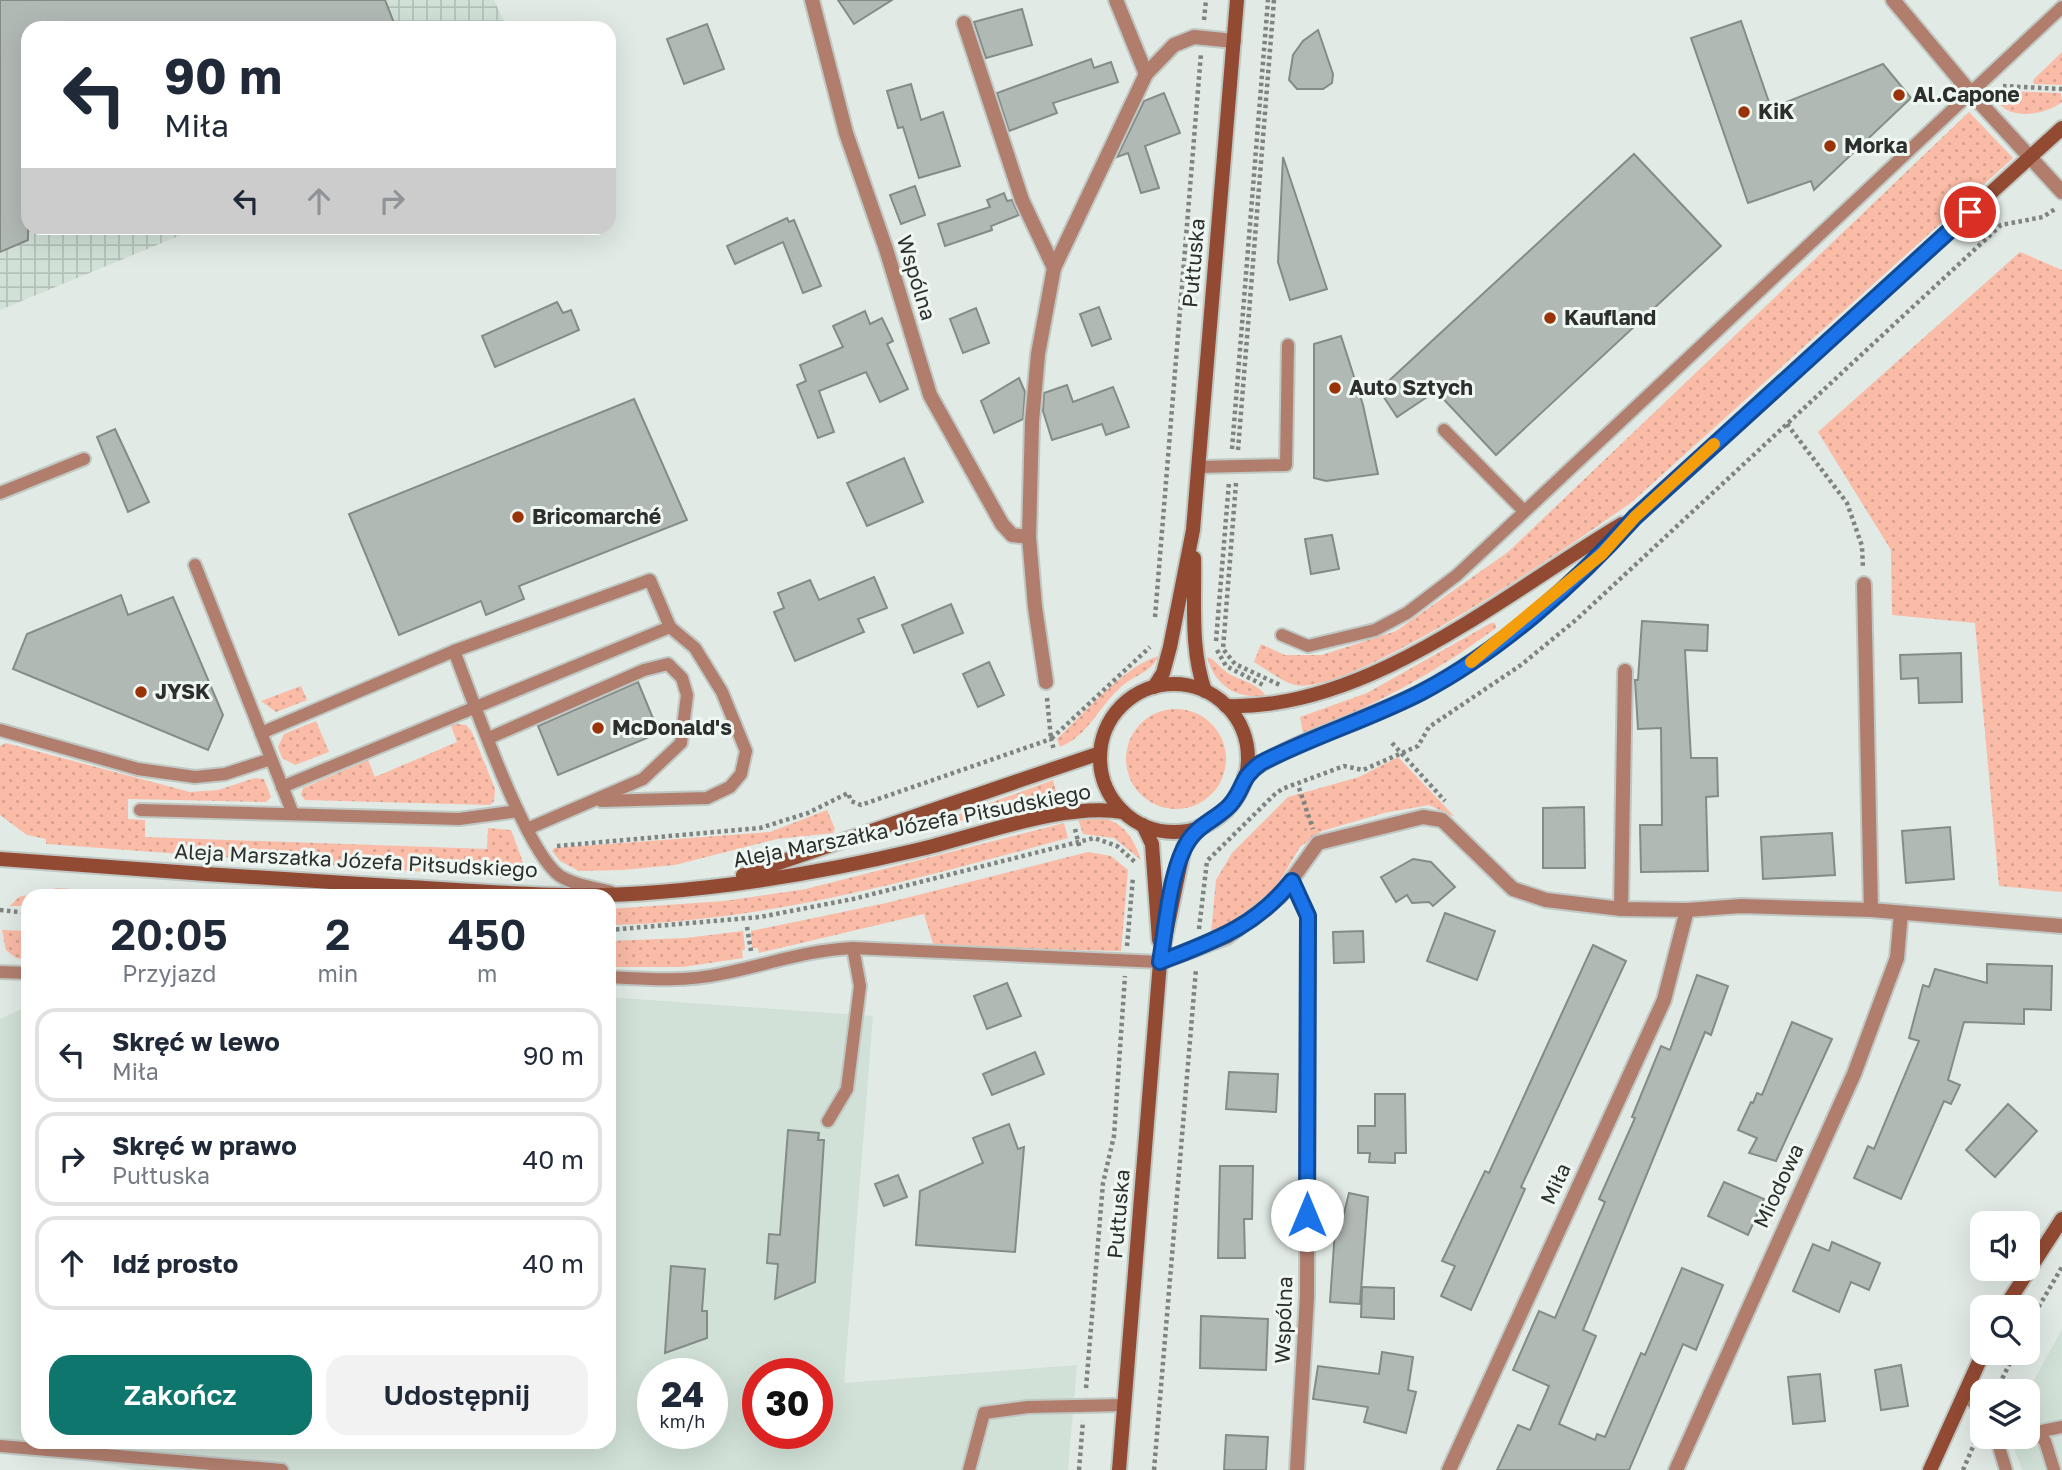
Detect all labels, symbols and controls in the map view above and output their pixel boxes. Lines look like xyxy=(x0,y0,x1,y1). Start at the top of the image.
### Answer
text: 90 m xyxy=(164,46,282,105)
icon: left xyxy=(49,49,140,140)
place label: Al.Capone xyxy=(1913,81,2020,107)
marker: Al.Capone xyxy=(1891,87,1907,103)
place label: KiK xyxy=(1758,98,1794,124)
marker: KiK xyxy=(1736,104,1752,120)
text: Miła xyxy=(164,106,229,144)
place label: Morka xyxy=(1844,132,1908,158)
marker: Morka xyxy=(1822,138,1838,154)
icon: left xyxy=(227,182,265,220)
icon: ahead xyxy=(300,182,338,220)
icon: right xyxy=(373,182,411,220)
pin xyxy=(1940,182,2000,242)
icon: arrive xyxy=(1951,193,1989,231)
street label: Pułtuska xyxy=(1176,217,1210,309)
street label: Wspólna xyxy=(892,232,942,323)
place label: Kaufland xyxy=(1564,304,1656,330)
marker: Kaufland xyxy=(1542,310,1558,326)
place label: Auto Sztych xyxy=(1349,374,1473,400)
marker: Auto Sztych xyxy=(1327,380,1343,396)
place label: Bricomarché xyxy=(532,503,661,529)
marker: Bricomarché xyxy=(510,509,526,525)
place label: JYSK xyxy=(155,678,210,704)
marker: JYSK xyxy=(133,684,149,700)
place label: McDonald's xyxy=(612,714,732,740)
marker: McDonald's xyxy=(590,720,606,736)
street label: Aleja Marszałka Józefa Piłsudskiego xyxy=(731,778,1093,872)
street label: Aleja Marszałka Józefa Piłsudskiego xyxy=(174,838,538,883)
text: 20:05 xyxy=(111,909,228,959)
text: 2 xyxy=(325,909,350,959)
text: 450 xyxy=(448,909,526,959)
text: Przyjazd xyxy=(122,959,216,987)
text: min xyxy=(317,959,358,987)
text: m xyxy=(477,959,497,987)
text: Skręć w lewo xyxy=(112,1026,280,1057)
icon: left xyxy=(53,1036,91,1074)
text: 90 m xyxy=(523,1040,584,1071)
text: Miła xyxy=(112,1057,159,1085)
text: Skręć w prawo xyxy=(112,1130,297,1161)
street label: Miodowa xyxy=(1747,1139,1809,1232)
icon: right xyxy=(53,1140,91,1178)
text: 40 m xyxy=(523,1144,584,1175)
street label: Miła xyxy=(1534,1159,1576,1208)
text: Pułtuska xyxy=(112,1161,210,1189)
street label: Pułtuska xyxy=(1101,1168,1135,1260)
position arrow xyxy=(1270,1178,1344,1252)
map controls xyxy=(1970,1211,2040,1449)
button: sound xyxy=(1970,1211,2040,1281)
icon: ahead xyxy=(53,1244,91,1282)
text: Idź prosto xyxy=(112,1248,238,1279)
text: 40 m xyxy=(523,1248,584,1279)
street label: Wspólna xyxy=(1268,1276,1298,1364)
button: search xyxy=(1970,1295,2040,1365)
button: Zakończ xyxy=(49,1355,312,1435)
button: Udostępnij xyxy=(326,1355,588,1435)
speed limit sign: 30 xyxy=(742,1358,833,1449)
text: 24 xyxy=(661,1373,704,1415)
button: layers xyxy=(1970,1379,2040,1449)
text: km/h xyxy=(660,1410,705,1432)

